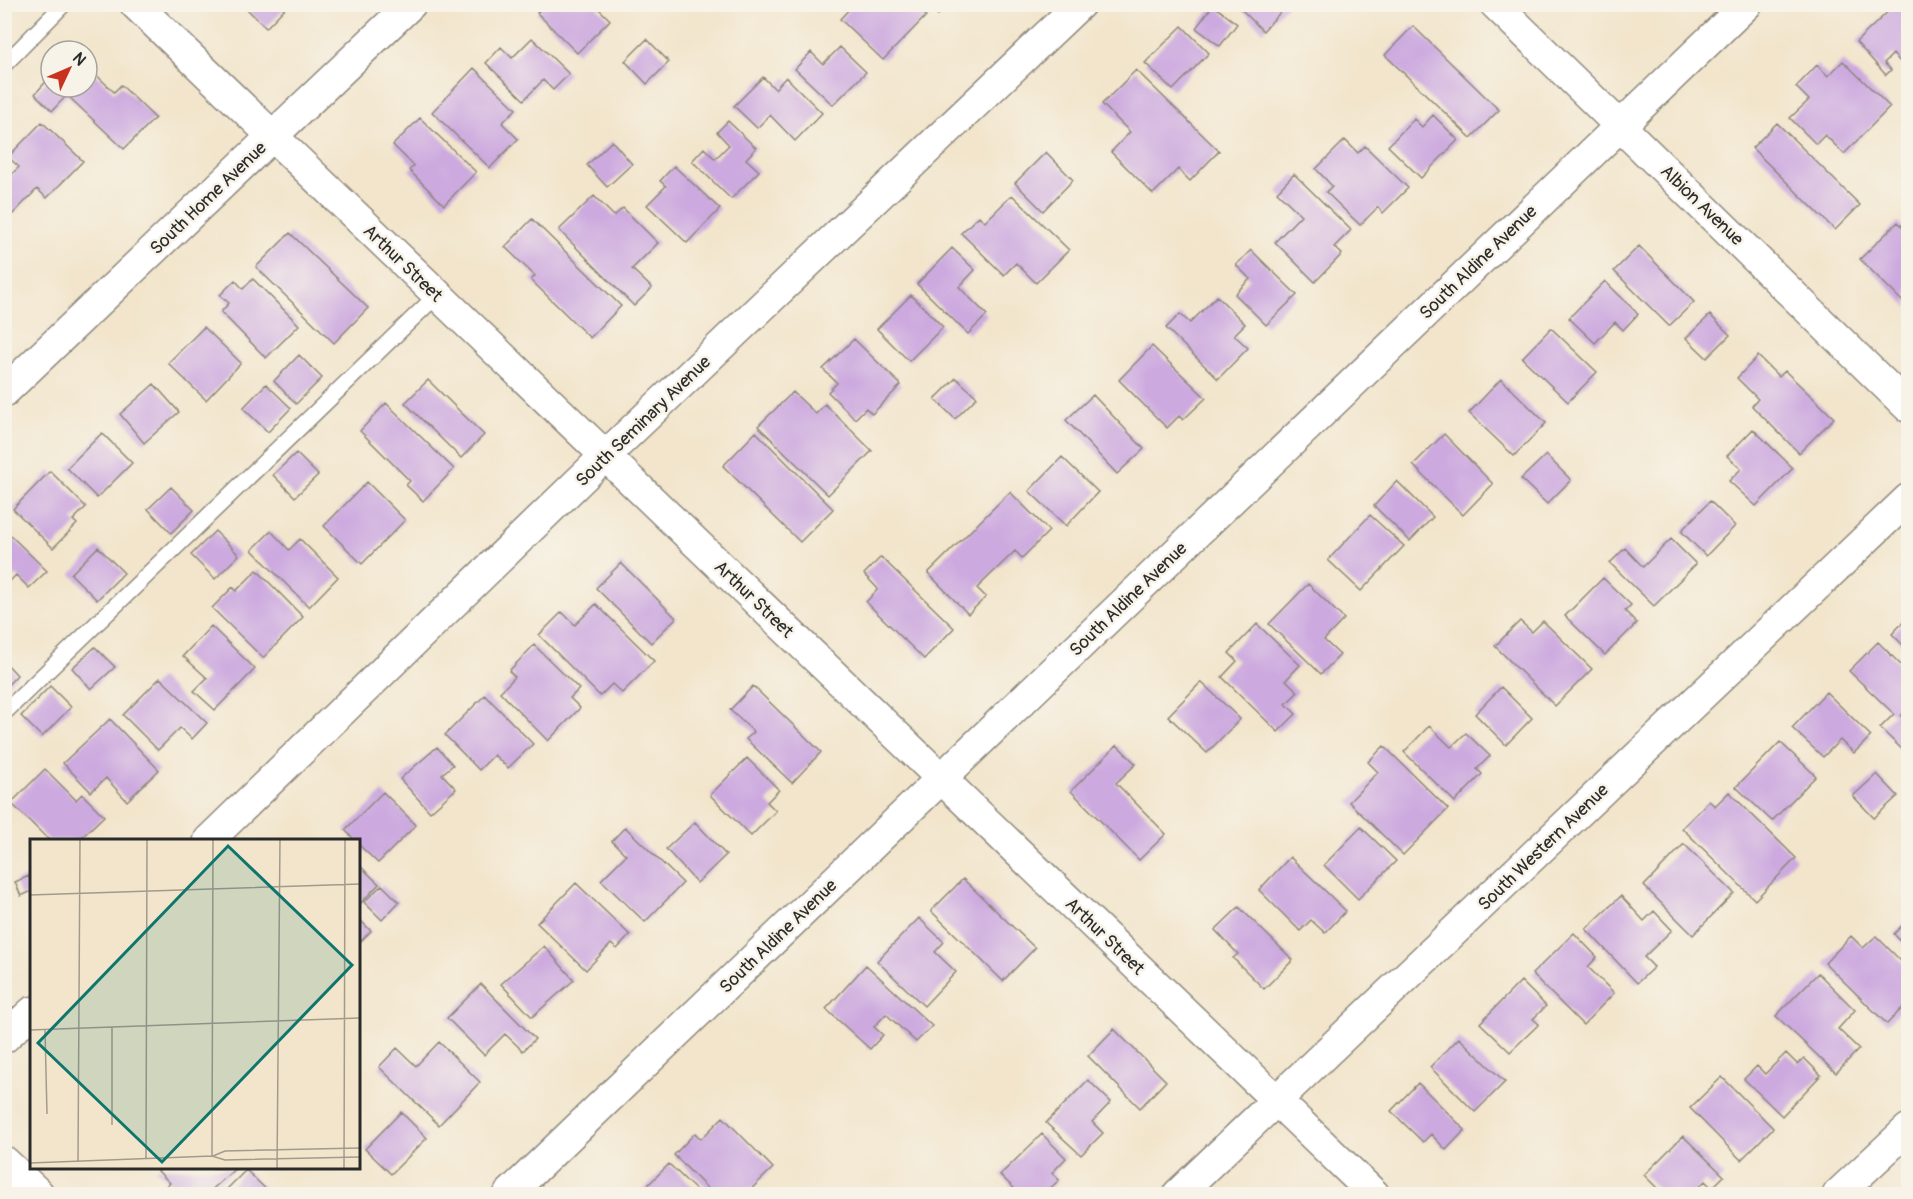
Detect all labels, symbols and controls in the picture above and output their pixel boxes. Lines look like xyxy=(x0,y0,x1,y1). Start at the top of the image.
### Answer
north arrow xyxy=(39,39,99,99)
text: N xyxy=(68,48,90,70)
street label: South Home Avenue xyxy=(145,137,272,260)
street label: Albion Avenue xyxy=(1655,160,1748,251)
street label: South Aldine Avenue xyxy=(1415,200,1542,324)
street label: Arthur Street xyxy=(358,220,448,308)
street label: South Seminary Avenue xyxy=(571,351,716,492)
street label: South Aldine Avenue xyxy=(1065,537,1192,661)
street label: Arthur Street xyxy=(709,556,799,644)
street label: South Western Avenue xyxy=(1473,779,1614,916)
inset map xyxy=(30,839,360,1169)
street label: South Aldine Avenue xyxy=(715,874,842,998)
street label: Arthur Street xyxy=(1060,893,1150,981)

